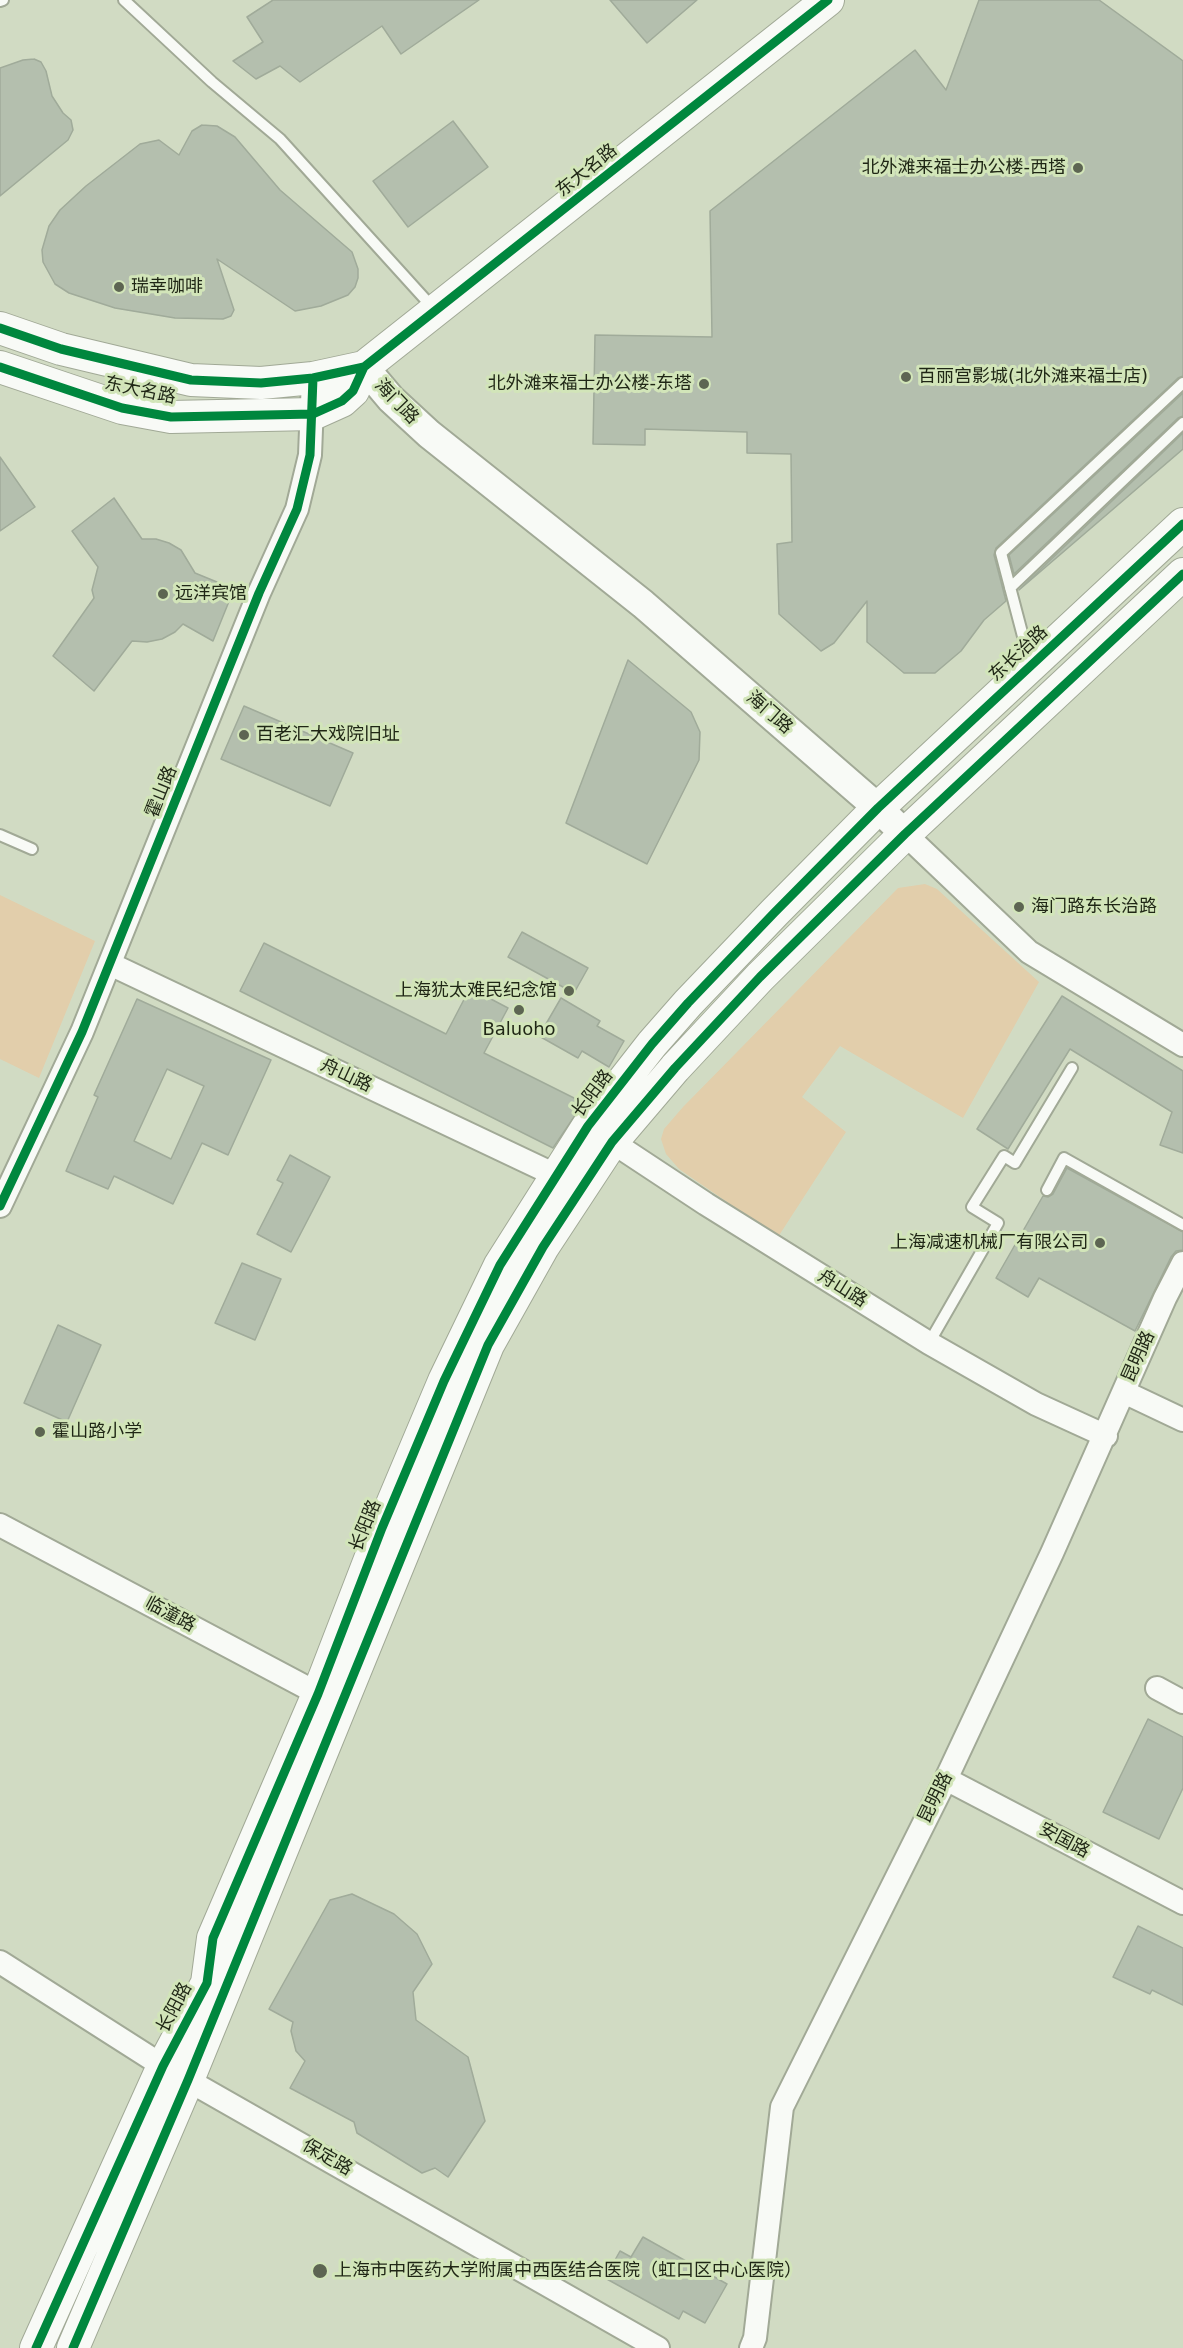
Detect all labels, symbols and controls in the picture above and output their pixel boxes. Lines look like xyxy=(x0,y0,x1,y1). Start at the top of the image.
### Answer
street label: 东大名路 xyxy=(552,140,622,202)
place label: 北外滩来福士办公楼-西塔 xyxy=(862,157,1066,179)
marker: 北外滩来福士办公楼-西塔 xyxy=(1071,161,1085,175)
place label: 瑞幸咖啡 xyxy=(131,276,203,298)
marker: 瑞幸咖啡 xyxy=(112,280,126,294)
place label: 百丽宫影城(北外滩来福士店) xyxy=(918,366,1148,388)
marker: 百丽宫影城(北外滩来福士店) xyxy=(899,370,913,384)
street label: 东大名路 xyxy=(103,373,177,409)
place label: 北外滩来福士办公楼-东塔 xyxy=(488,373,692,395)
street label: 海门路 xyxy=(369,375,423,429)
marker: 北外滩来福士办公楼-东塔 xyxy=(697,377,711,391)
place label: 远洋宾馆 xyxy=(175,583,247,605)
marker: 远洋宾馆 xyxy=(156,587,170,601)
street label: 东长治路 xyxy=(985,622,1053,686)
street label: 海门路 xyxy=(742,687,796,739)
place label: 百老汇大戏院旧址 xyxy=(256,724,400,746)
marker: 百老汇大戏院旧址 xyxy=(237,728,251,742)
street label: 霍山路 xyxy=(142,763,182,821)
place label: 海门路东长治路 xyxy=(1031,896,1157,918)
marker: 海门路东长治路 xyxy=(1012,900,1026,914)
place label: 上海犹太难民纪念馆 xyxy=(395,980,557,1002)
marker: 上海犹太难民纪念馆 xyxy=(562,984,576,998)
marker: Baluoho xyxy=(512,1003,526,1017)
place label: Baluoho xyxy=(482,1019,556,1041)
street label: 舟山路 xyxy=(317,1055,375,1097)
street label: 长阳路 xyxy=(568,1066,618,1122)
place label: 上海减速机械厂有限公司 xyxy=(890,1232,1088,1254)
marker: 上海减速机械厂有限公司 xyxy=(1093,1236,1107,1250)
street label: 舟山路 xyxy=(813,1266,871,1312)
street label: 昆明路 xyxy=(1118,1328,1160,1386)
place label: 霍山路小学 xyxy=(52,1421,142,1443)
marker: 霍山路小学 xyxy=(33,1425,47,1439)
street label: 长阳路 xyxy=(346,1497,386,1555)
street label: 临潼路 xyxy=(141,1593,199,1637)
street label: 昆明路 xyxy=(914,1769,958,1827)
street label: 安国路 xyxy=(1035,1819,1093,1863)
street label: 长阳路 xyxy=(153,1979,197,2037)
street label: 保定路 xyxy=(298,2135,356,2181)
place label: 上海市中医药大学附属中西医结合医院（虹口区中心医院） xyxy=(334,2260,802,2282)
marker: 上海市中医药大学附属中西医结合医院（虹口区中心医院） xyxy=(311,2262,329,2280)

